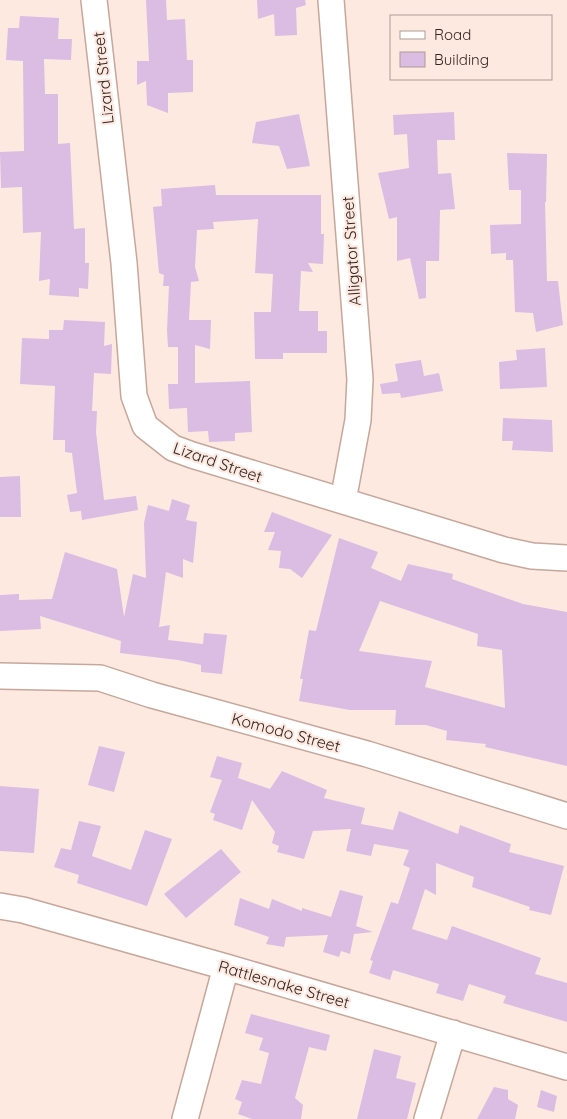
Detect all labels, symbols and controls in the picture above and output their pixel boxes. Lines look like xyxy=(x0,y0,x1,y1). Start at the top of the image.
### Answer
legend xyxy=(390,15,552,80)
text: Road xyxy=(434,25,471,44)
street label: Lizard Street xyxy=(88,31,118,125)
text: Building xyxy=(434,50,489,69)
street label: Alligator Street xyxy=(337,195,365,307)
street label: Lizard Street xyxy=(171,437,265,487)
street label: Komodo Street xyxy=(229,708,343,756)
street label: Rattlesnake Street xyxy=(216,956,352,1012)

